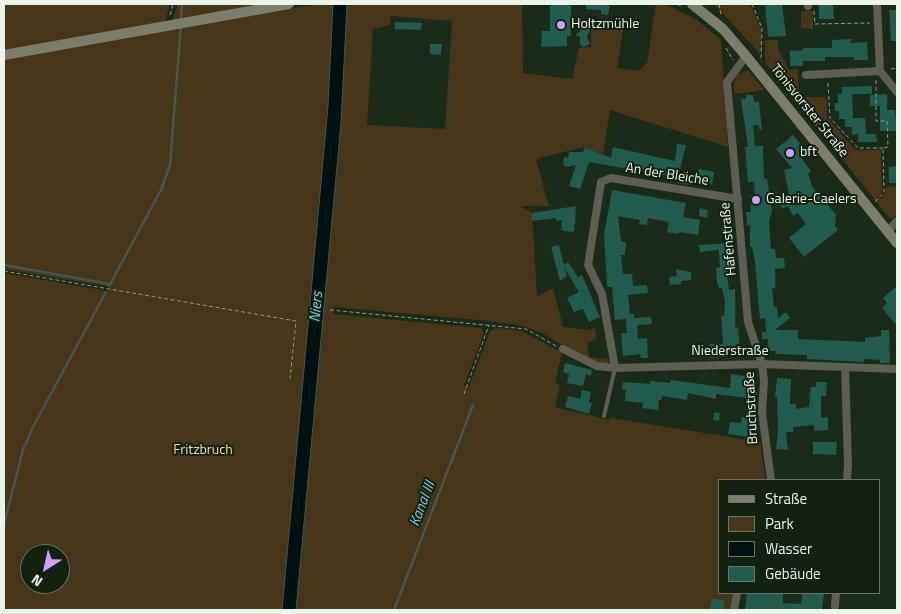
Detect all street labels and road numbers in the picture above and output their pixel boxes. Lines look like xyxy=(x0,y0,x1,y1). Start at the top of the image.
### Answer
street label: Tönisvorster Straße xyxy=(766,61,852,161)
street label: An der Bleiche xyxy=(624,160,710,190)
street label: Hafenstraße xyxy=(717,201,741,277)
street label: Niederstraße xyxy=(691,344,769,360)
street label: Bruchstraße xyxy=(742,371,762,445)

